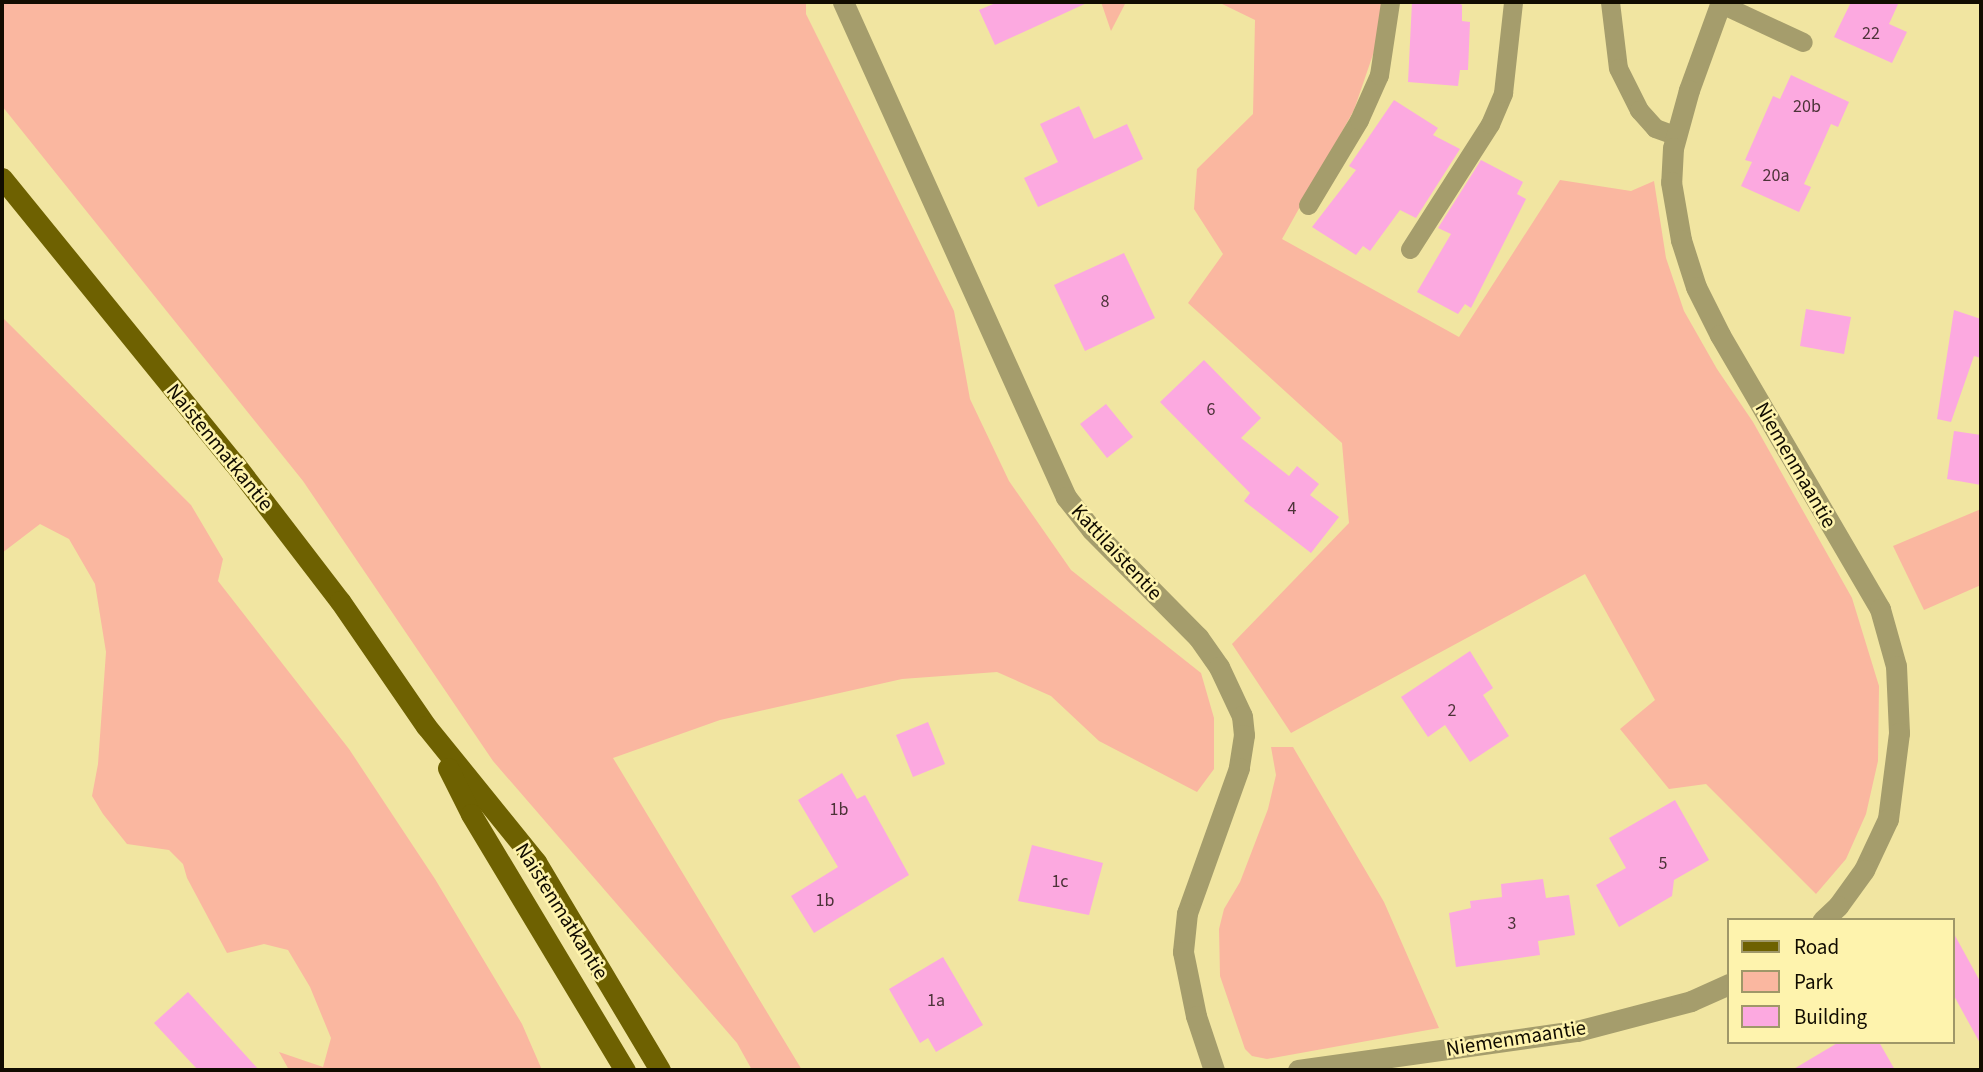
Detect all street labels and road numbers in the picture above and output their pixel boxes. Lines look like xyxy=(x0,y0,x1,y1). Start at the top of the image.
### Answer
street label: Naistenmatkantie xyxy=(161,378,279,516)
street label: Niemenmaantie xyxy=(1750,398,1842,532)
street label: Kattilaistentie xyxy=(1066,499,1168,605)
street label: Naistenmatkantie xyxy=(510,838,614,984)
street label: Niemenmaantie xyxy=(1444,1015,1588,1061)

